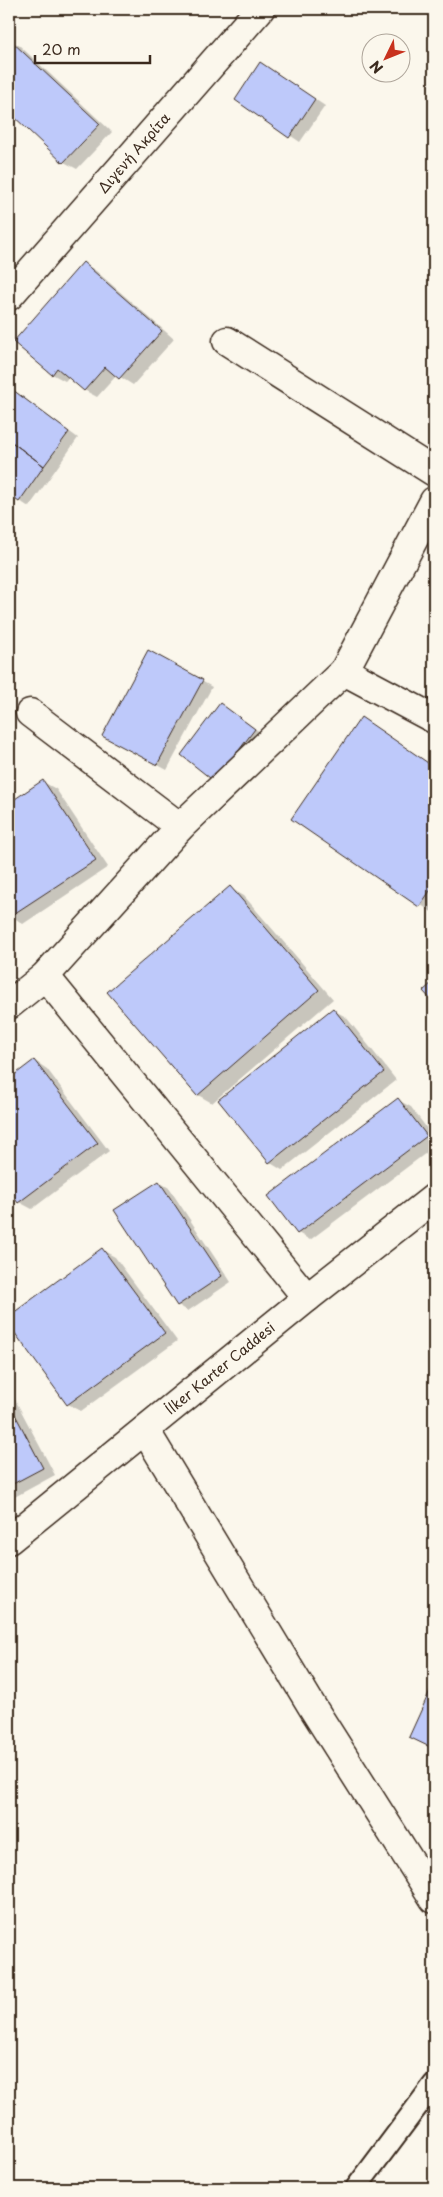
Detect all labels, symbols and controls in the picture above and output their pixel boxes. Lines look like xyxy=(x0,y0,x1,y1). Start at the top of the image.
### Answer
scale bar xyxy=(35,32,150,64)
north arrow xyxy=(360,32,410,82)
text: 20 m xyxy=(42,37,81,60)
text: N xyxy=(365,56,388,78)
street label: Διγενή Ακρίτα xyxy=(93,108,175,197)
street label: İlker Karter Caddesi xyxy=(161,1317,279,1419)

